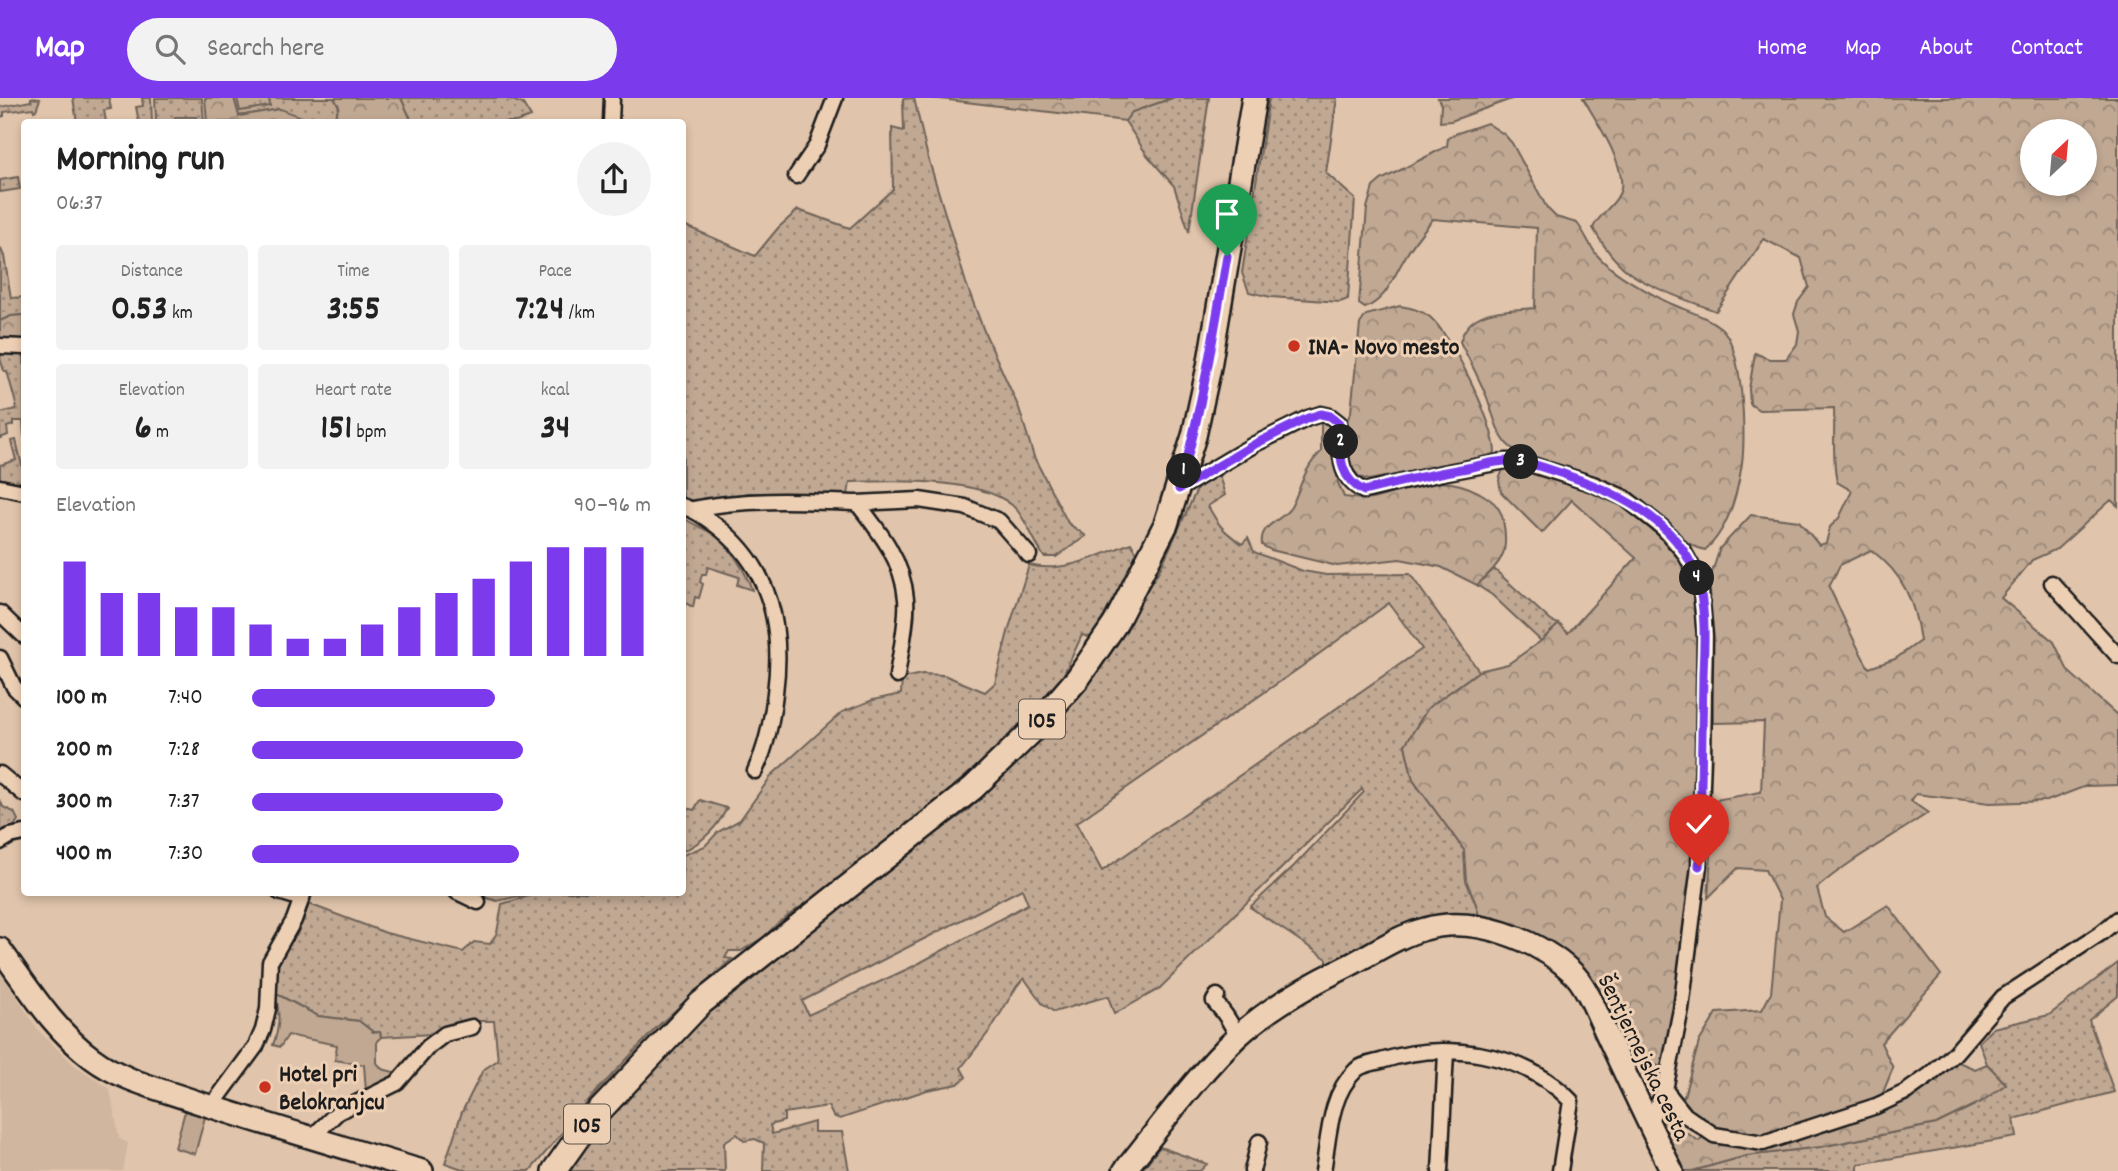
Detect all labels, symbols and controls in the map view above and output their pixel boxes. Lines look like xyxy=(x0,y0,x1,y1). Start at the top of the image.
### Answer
search box xyxy=(127,18,617,81)
text: Map xyxy=(35,26,85,73)
icon: search xyxy=(151,30,189,68)
text: Search here xyxy=(207,31,325,68)
text: Home xyxy=(1757,32,1807,66)
text: Map xyxy=(1845,32,1881,66)
text: About xyxy=(1919,32,1973,66)
text: Contact xyxy=(2011,32,2083,66)
north arrow xyxy=(2020,119,2096,196)
map controls xyxy=(2020,119,2097,196)
text: Morning run xyxy=(56,134,225,189)
button: share xyxy=(577,142,651,216)
pin xyxy=(1197,184,1257,256)
text: 06:37 xyxy=(56,188,103,221)
icon: arrive xyxy=(1208,195,1246,233)
text: Distance xyxy=(121,259,183,286)
text: Time xyxy=(337,259,370,286)
text: Pace xyxy=(538,259,572,286)
text: 0.53 xyxy=(111,286,168,336)
text: 3:55 xyxy=(327,286,380,336)
text: 7:24 xyxy=(515,286,564,336)
text: km xyxy=(168,301,193,328)
text: /km xyxy=(564,301,595,328)
place label: INA- Novo mesto xyxy=(1308,332,1460,366)
marker: INA- Novo mesto xyxy=(1286,338,1302,354)
text: Elevation xyxy=(119,378,185,405)
text: Heart rate xyxy=(315,378,392,405)
text: kcal xyxy=(541,378,570,405)
text: 6 xyxy=(135,405,152,455)
text: 151 xyxy=(321,405,352,455)
text: 34 xyxy=(540,405,570,455)
text: m xyxy=(152,420,169,447)
text: bpm xyxy=(352,420,386,447)
pin: 2 xyxy=(1324,424,1358,460)
text: 2 xyxy=(1336,428,1345,455)
pin: 3 xyxy=(1504,444,1538,480)
text: 3 xyxy=(1516,448,1525,475)
pin: 1 xyxy=(1166,454,1202,488)
text: 1 xyxy=(1181,457,1186,484)
text: Elevation xyxy=(56,490,136,523)
text: 90–96 m xyxy=(574,490,651,523)
pin: 4 xyxy=(1680,560,1714,596)
text: 4 xyxy=(1693,564,1700,591)
text: 100 m xyxy=(56,682,107,715)
text: 7:40 xyxy=(168,682,203,715)
road number: 105 xyxy=(1019,699,1065,738)
text: 200 m xyxy=(56,734,112,767)
text: 7:28 xyxy=(168,734,200,767)
text: 300 m xyxy=(56,786,112,819)
text: 7:37 xyxy=(168,786,200,819)
pin xyxy=(1669,794,1729,866)
icon: check xyxy=(1680,805,1718,843)
text: 400 m xyxy=(56,838,112,871)
text: 7:30 xyxy=(168,838,203,871)
street label: Šentjernejska cesta xyxy=(1587,969,1698,1148)
place label: Hotel pri Belokranjcu xyxy=(279,1059,385,1121)
marker: Hotel pri Belokranjcu xyxy=(257,1079,273,1095)
road number: 105 xyxy=(564,1105,610,1144)

